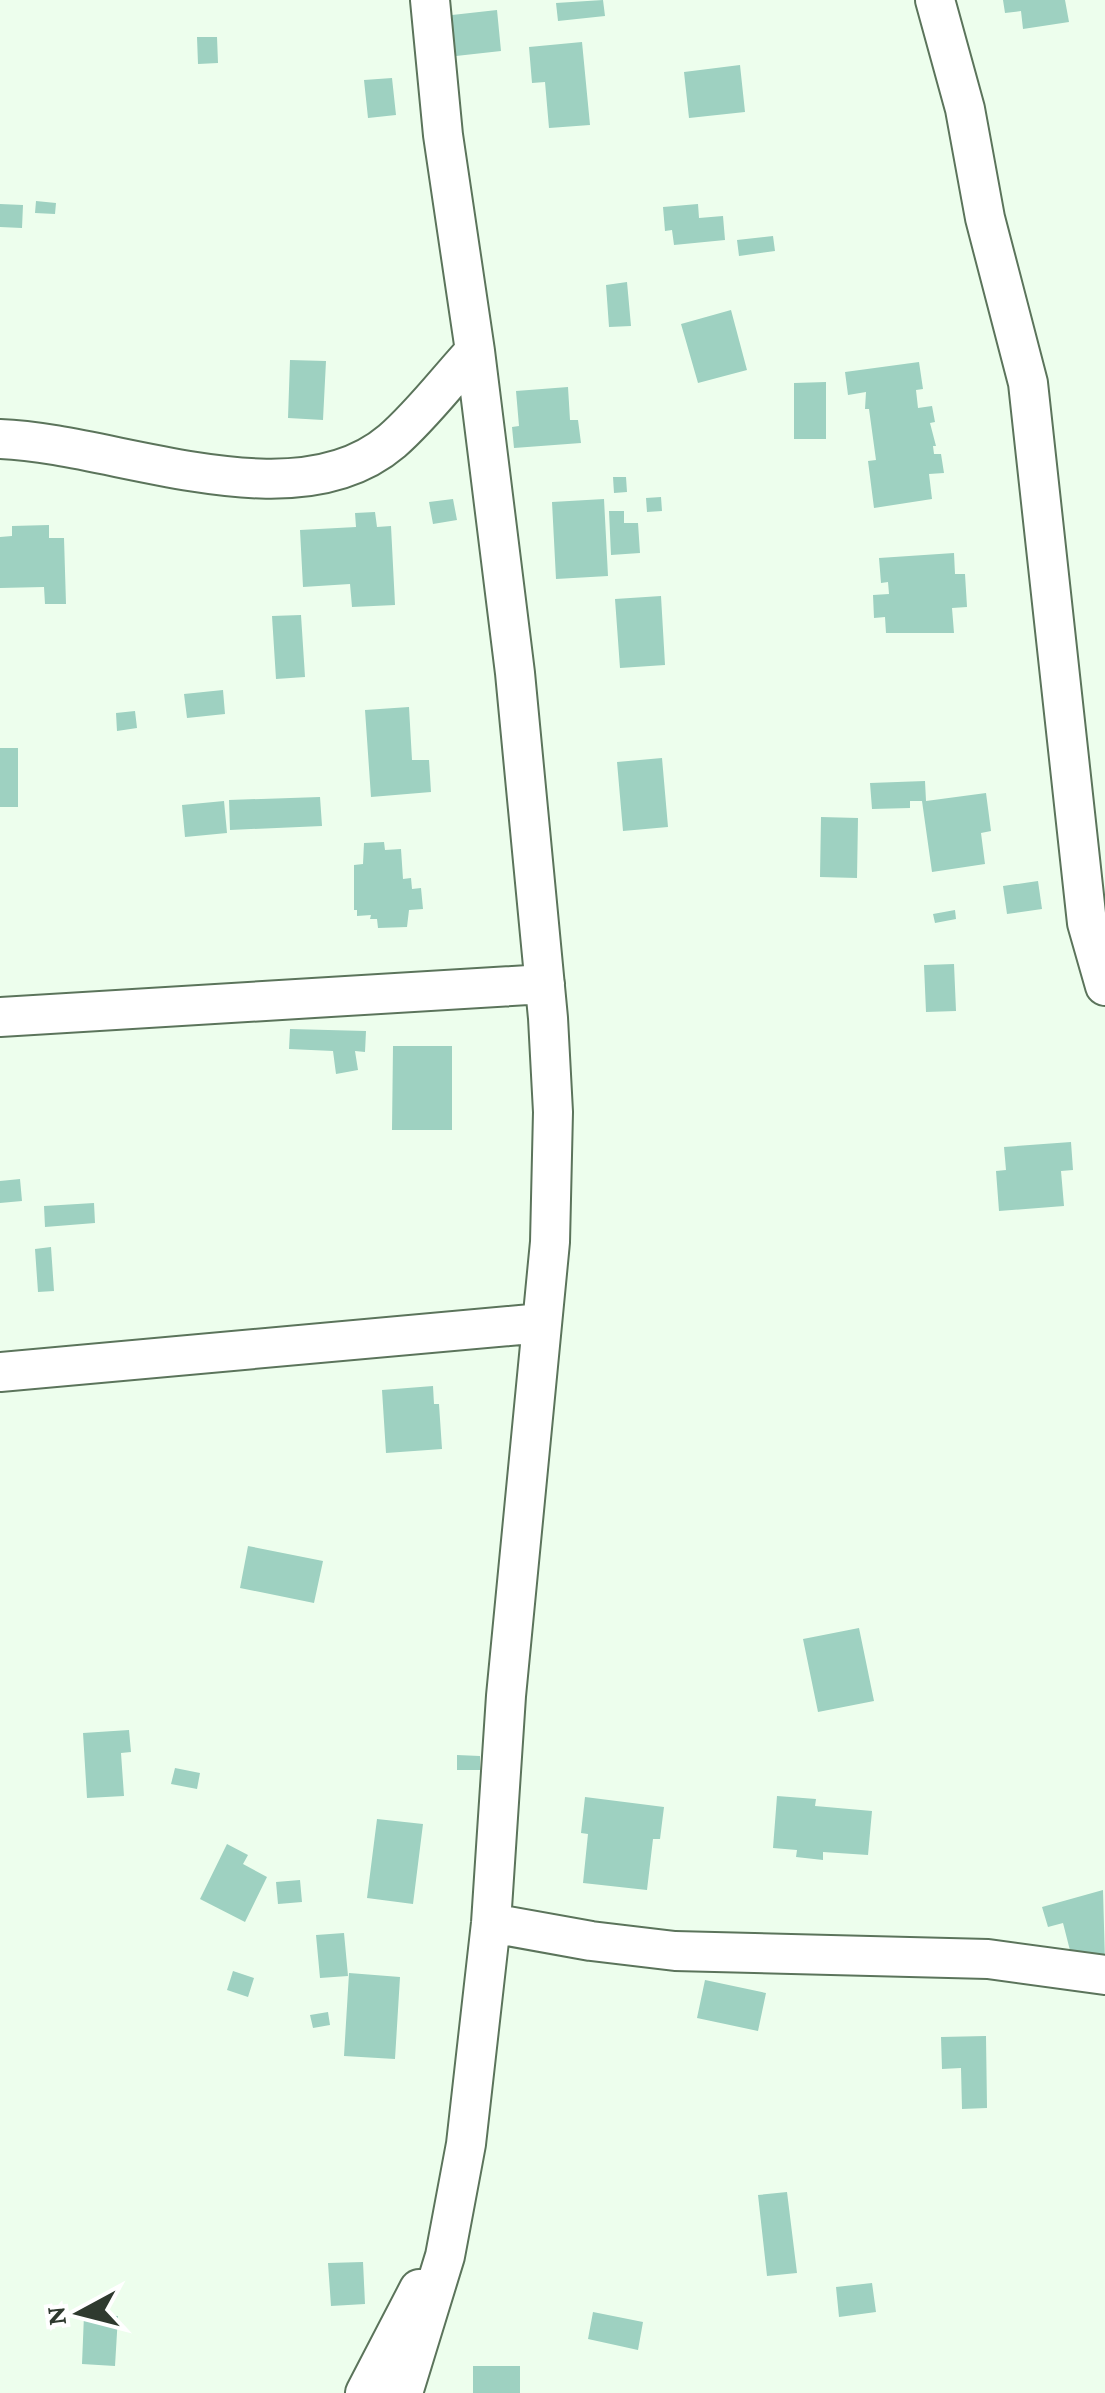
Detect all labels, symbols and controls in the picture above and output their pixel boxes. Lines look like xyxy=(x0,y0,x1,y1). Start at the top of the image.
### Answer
north arrow xyxy=(30,2263,130,2363)
text: N xyxy=(39,2305,72,2327)

